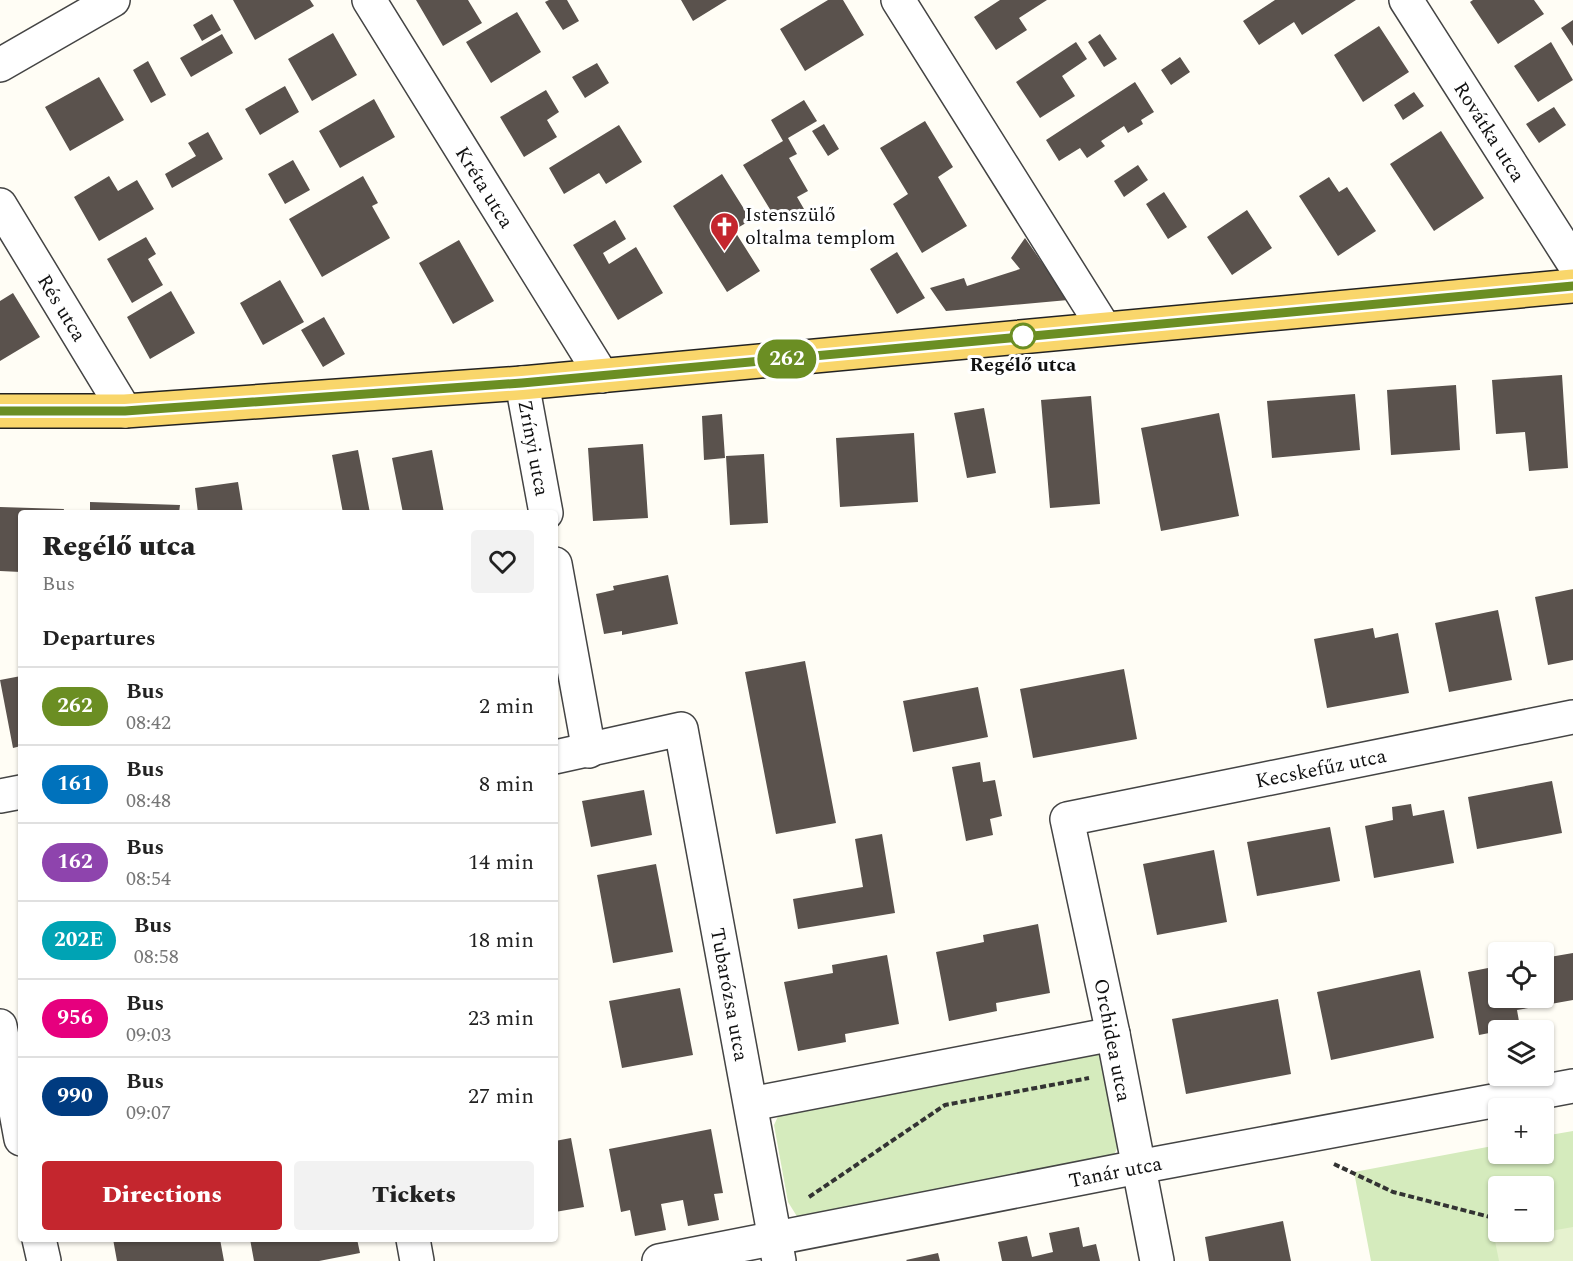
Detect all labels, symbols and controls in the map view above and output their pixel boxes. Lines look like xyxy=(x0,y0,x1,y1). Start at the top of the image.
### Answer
street label: Rovátka utca xyxy=(1446,76,1532,188)
street label: Kréta utca xyxy=(447,141,521,235)
place label: Istenszülő oltalma templom xyxy=(745,200,895,253)
church icon: Istenszülő oltalma templom xyxy=(708,210,740,252)
street label: Rés utca xyxy=(29,269,94,348)
marker: Regélő utca xyxy=(1010,323,1036,349)
line badge: 262 xyxy=(752,340,822,378)
text: 262 xyxy=(769,343,805,375)
place label: Regélő utca xyxy=(970,350,1077,380)
street label: Zrínyi utca xyxy=(509,398,557,499)
text: Regélő utca xyxy=(42,525,195,568)
button: heart xyxy=(471,530,534,593)
text: Bus xyxy=(42,569,75,599)
text: Departures xyxy=(42,622,156,655)
text: Bus xyxy=(126,675,164,708)
text: 262 xyxy=(57,690,93,722)
text: 2 min xyxy=(479,690,534,723)
text: 08:42 xyxy=(126,708,171,738)
street label: Kecskefűz utca xyxy=(1253,741,1389,797)
text: Bus xyxy=(126,753,164,786)
text: 161 xyxy=(57,768,93,800)
text: 8 min xyxy=(479,768,534,801)
text: 08:48 xyxy=(126,786,171,816)
text: Bus xyxy=(126,831,164,864)
text: 162 xyxy=(57,846,93,878)
text: 14 min xyxy=(468,846,534,879)
text: 08:54 xyxy=(126,864,171,894)
text: Bus xyxy=(134,909,172,942)
text: 202E xyxy=(54,924,104,956)
text: 18 min xyxy=(468,924,534,957)
street label: Tubarózsa utca xyxy=(702,926,756,1064)
text: 08:58 xyxy=(134,942,179,972)
map controls xyxy=(1488,942,1554,1242)
button: locate xyxy=(1488,942,1554,1008)
street label: Orchidea utca xyxy=(1085,976,1139,1105)
text: Bus xyxy=(126,987,164,1020)
text: 956 xyxy=(57,1002,93,1034)
text: 23 min xyxy=(468,1002,534,1035)
text: 09:03 xyxy=(126,1020,171,1050)
button: layers xyxy=(1488,1020,1554,1086)
text: Bus xyxy=(126,1065,164,1098)
text: 990 xyxy=(57,1080,93,1112)
text: 27 min xyxy=(468,1080,534,1113)
text: 09:07 xyxy=(126,1098,171,1128)
button: + xyxy=(1488,1098,1554,1164)
street label: Tanár utca xyxy=(1066,1149,1165,1196)
button: Directions xyxy=(42,1161,282,1230)
button: Tickets xyxy=(294,1161,534,1230)
button: − xyxy=(1488,1176,1554,1242)

